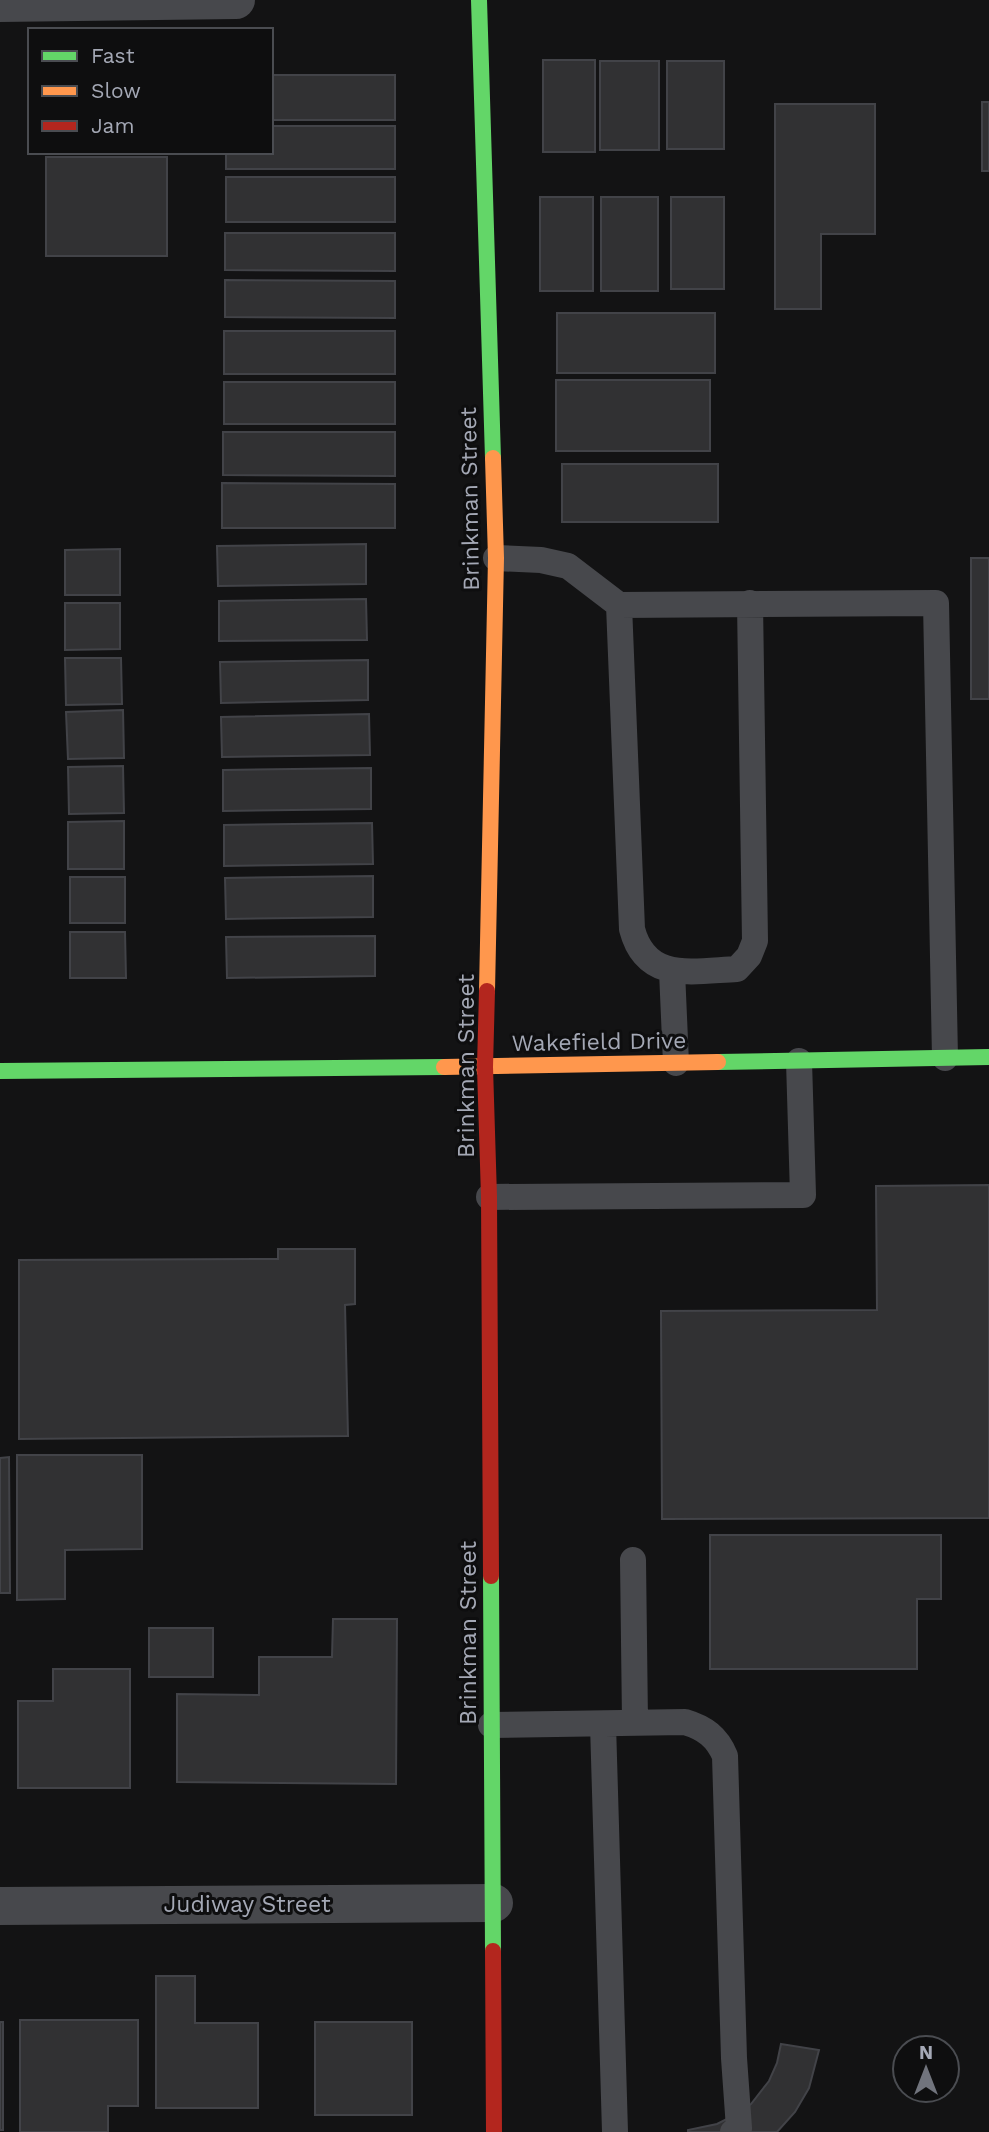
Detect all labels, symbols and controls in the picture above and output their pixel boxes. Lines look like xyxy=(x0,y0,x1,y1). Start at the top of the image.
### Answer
legend xyxy=(28,28,273,154)
text: Fast xyxy=(91,43,135,68)
text: Slow xyxy=(91,78,141,103)
text: Jam xyxy=(91,113,134,138)
street label: Brinkman Street xyxy=(455,406,485,591)
street label: Brinkman Street xyxy=(453,974,480,1158)
street label: Wakefield Drive xyxy=(511,1027,687,1057)
street label: Brinkman Street xyxy=(455,1541,482,1725)
street label: Judiway Street xyxy=(163,1891,331,1918)
north arrow xyxy=(891,2034,961,2104)
text: N xyxy=(919,2041,933,2064)

